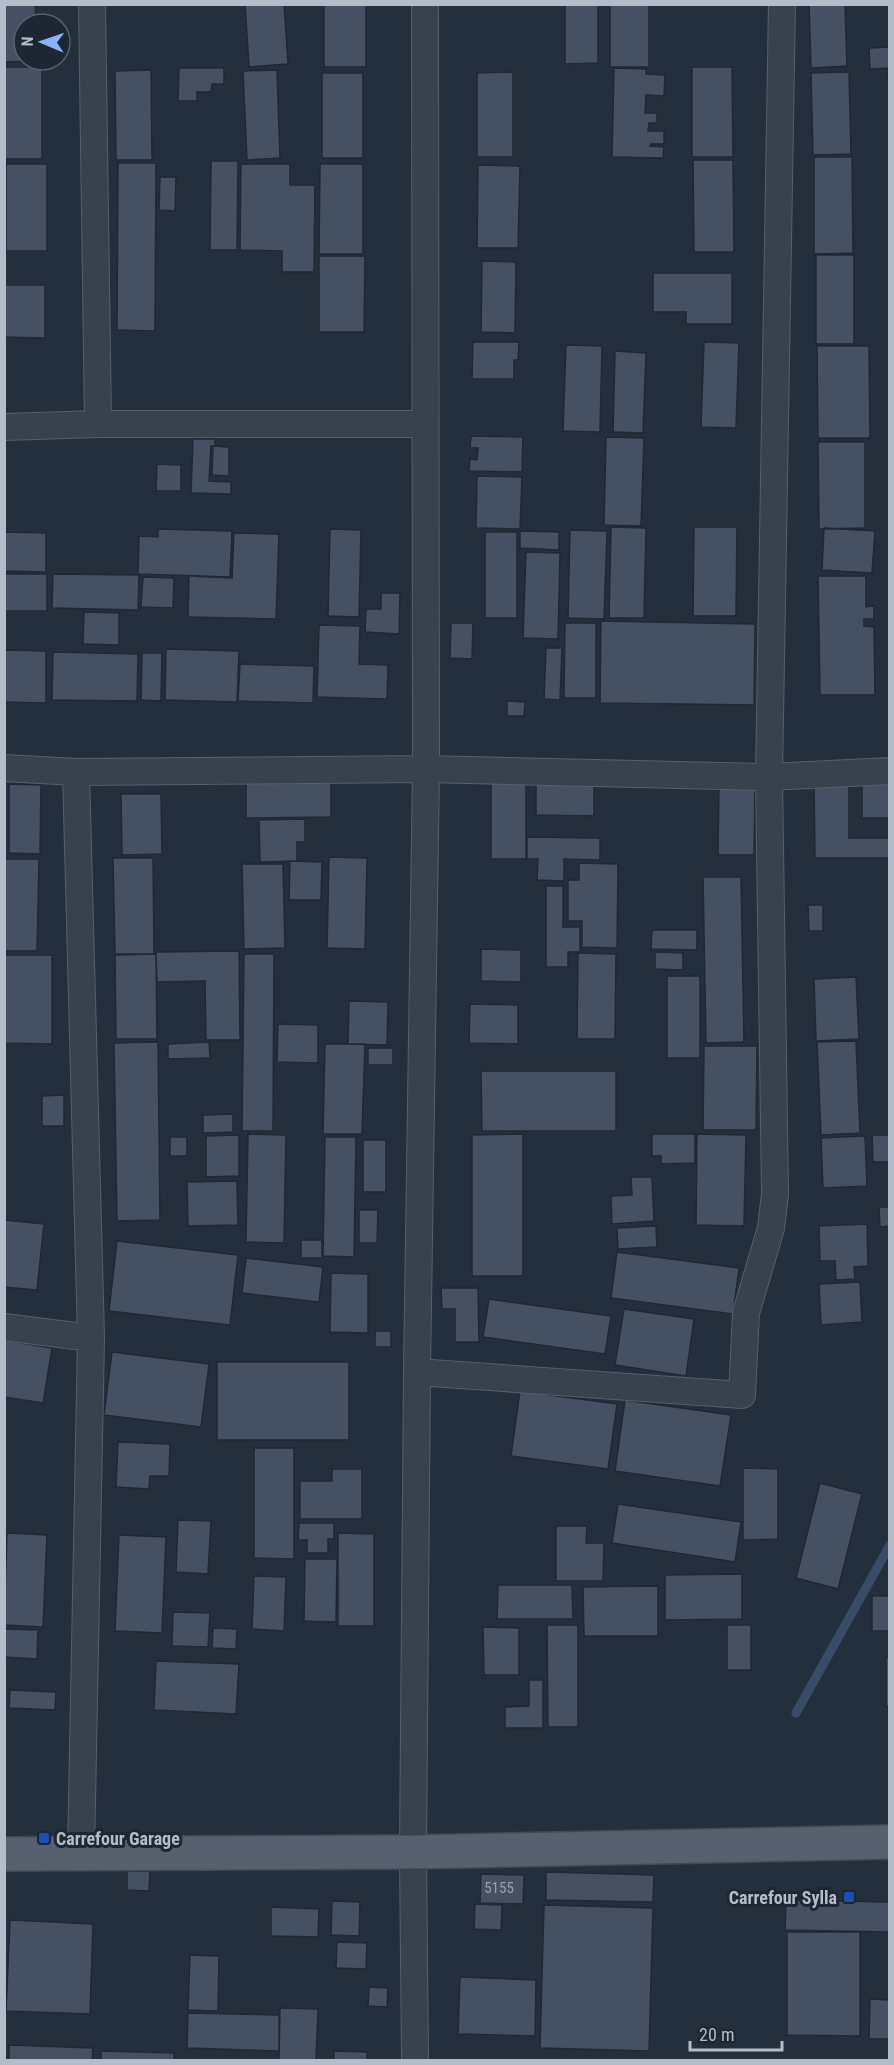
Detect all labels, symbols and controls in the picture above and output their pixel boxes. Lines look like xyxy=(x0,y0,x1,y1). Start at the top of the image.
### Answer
north arrow xyxy=(12,12,72,72)
text: N xyxy=(18,36,37,47)
place label: Carrefour Garage xyxy=(56,1828,180,1849)
marker: Carrefour Garage xyxy=(37,1831,51,1845)
house number: 5155 xyxy=(484,1879,514,1897)
place label: Carrefour Sylla xyxy=(729,1887,837,1908)
marker: Carrefour Sylla xyxy=(842,1890,856,1904)
scale bar xyxy=(690,2014,782,2052)
text: 20 m xyxy=(699,2024,734,2045)

